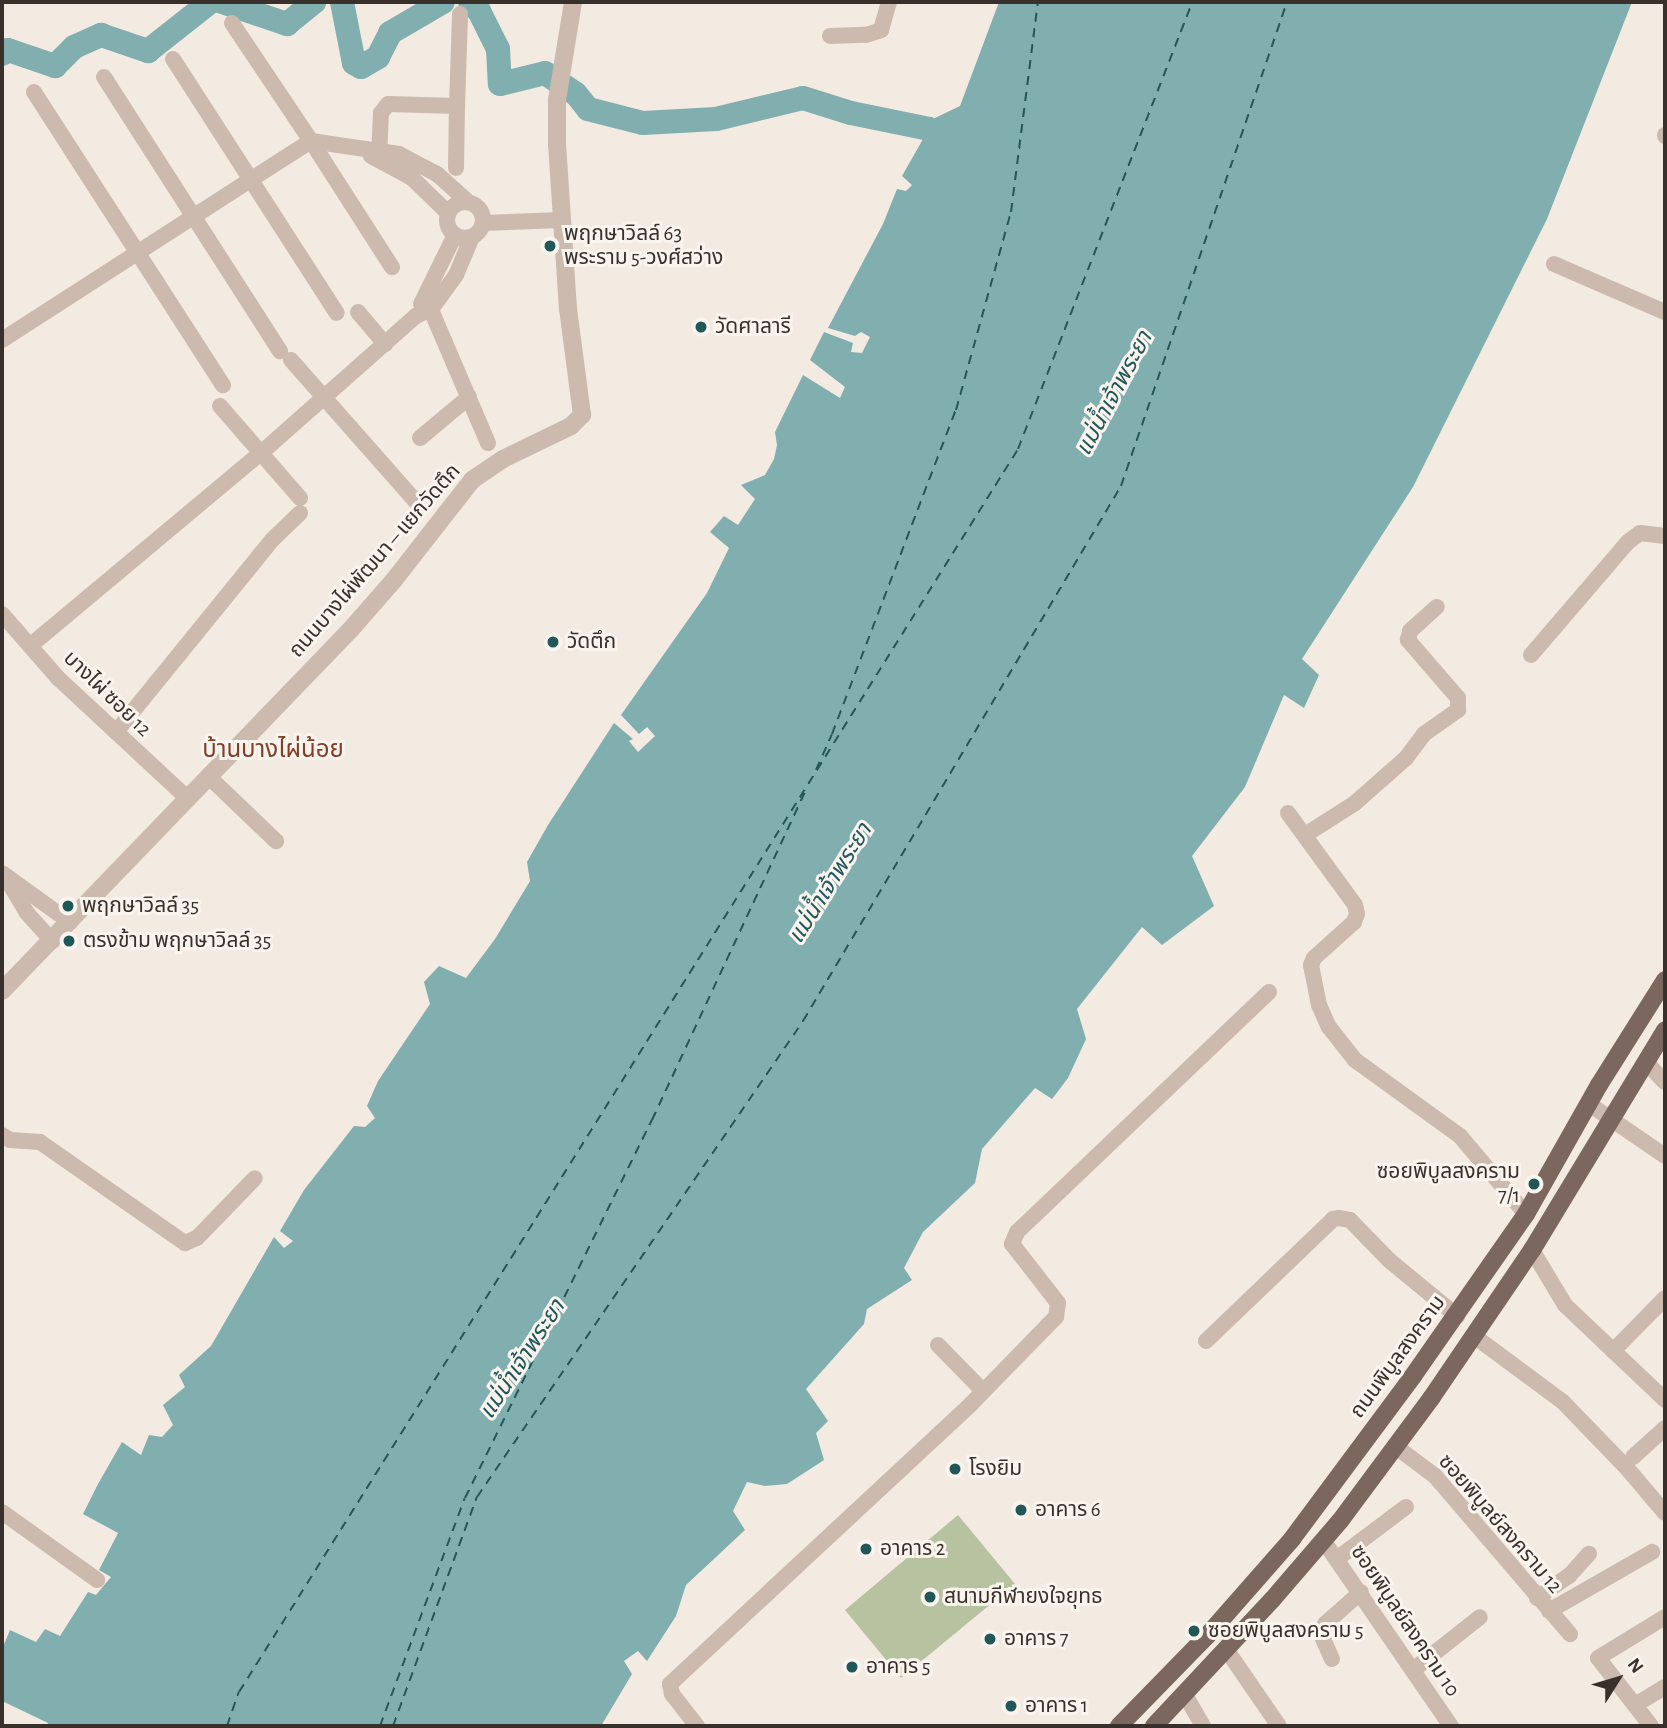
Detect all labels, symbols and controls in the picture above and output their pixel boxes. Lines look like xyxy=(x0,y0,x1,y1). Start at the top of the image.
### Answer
place label: พฤกษาวิลล์ 63 พระราม 5-วงศ์สว่าง xyxy=(564,221,723,271)
marker: พฤกษาวิลล์ 63 พระราม 5-วงศ์สว่าง xyxy=(542,238,558,254)
place label: วัดศาลารี xyxy=(715,314,791,340)
marker: วัดศาลารี xyxy=(693,319,709,335)
water label: แม่น้ำเจ้าพระยา xyxy=(1071,327,1159,461)
street label: ถนนบางไผ่พัฒนา – แยกวัดตึก xyxy=(284,459,466,663)
place label: วัดตึก xyxy=(567,629,616,655)
marker: วัดตึก xyxy=(545,634,561,650)
street label: บางไผ่ ซอย 12 xyxy=(58,646,156,742)
district label: บ้านบางไผ่น้อย xyxy=(202,737,344,765)
water label: แม่น้ำเจ้าพระยา xyxy=(783,819,879,949)
place label: พฤกษาวิลล์ 35 xyxy=(82,893,199,919)
marker: พฤกษาวิลล์ 35 xyxy=(60,898,76,914)
place label: ตรงข้าม พฤกษาวิลล์ 35 xyxy=(83,928,271,954)
marker: ตรงข้าม พฤกษาวิลล์ 35 xyxy=(61,933,77,949)
place label: ซอยพิบูลสงคราม 7/1 xyxy=(1377,1159,1520,1209)
marker: ซอยพิบูลสงคราม 7/1 xyxy=(1526,1176,1542,1192)
street label: ถนนพิบูลสงคราม xyxy=(1345,1291,1451,1423)
water label: แม่น้ำเจ้าพระยา xyxy=(474,1295,572,1425)
street label: ซอยพิบูลย์สงคราม 12 xyxy=(1433,1449,1567,1599)
place label: โรงยิม xyxy=(969,1456,1022,1482)
marker: โรงยิม xyxy=(947,1461,963,1477)
place label: อาคาร 6 xyxy=(1035,1497,1101,1523)
marker: อาคาร 6 xyxy=(1013,1502,1029,1518)
place label: อาคาร 2 xyxy=(880,1536,945,1562)
street label: ซอยพิบูลย์สงคราม 10 xyxy=(1345,1540,1465,1702)
marker: อาคาร 2 xyxy=(858,1541,874,1557)
place label: สนามกีฬายงใจยุทธ xyxy=(944,1584,1103,1610)
marker: สนามกีฬายงใจยุทธ xyxy=(922,1589,938,1605)
place label: ซอยพิบูลสงคราม 5 xyxy=(1208,1618,1364,1644)
marker: ซอยพิบูลสงคราม 5 xyxy=(1186,1623,1202,1639)
place label: อาคาร 7 xyxy=(1004,1626,1068,1652)
marker: อาคาร 7 xyxy=(982,1631,998,1647)
north arrow xyxy=(1583,1644,1653,1714)
place label: อาคาร 5 xyxy=(866,1654,930,1680)
text: N xyxy=(1624,1655,1647,1677)
marker: อาคาร 5 xyxy=(844,1659,860,1675)
place label: อาคาร 1 xyxy=(1025,1693,1088,1719)
marker: อาคาร 1 xyxy=(1003,1698,1019,1714)

